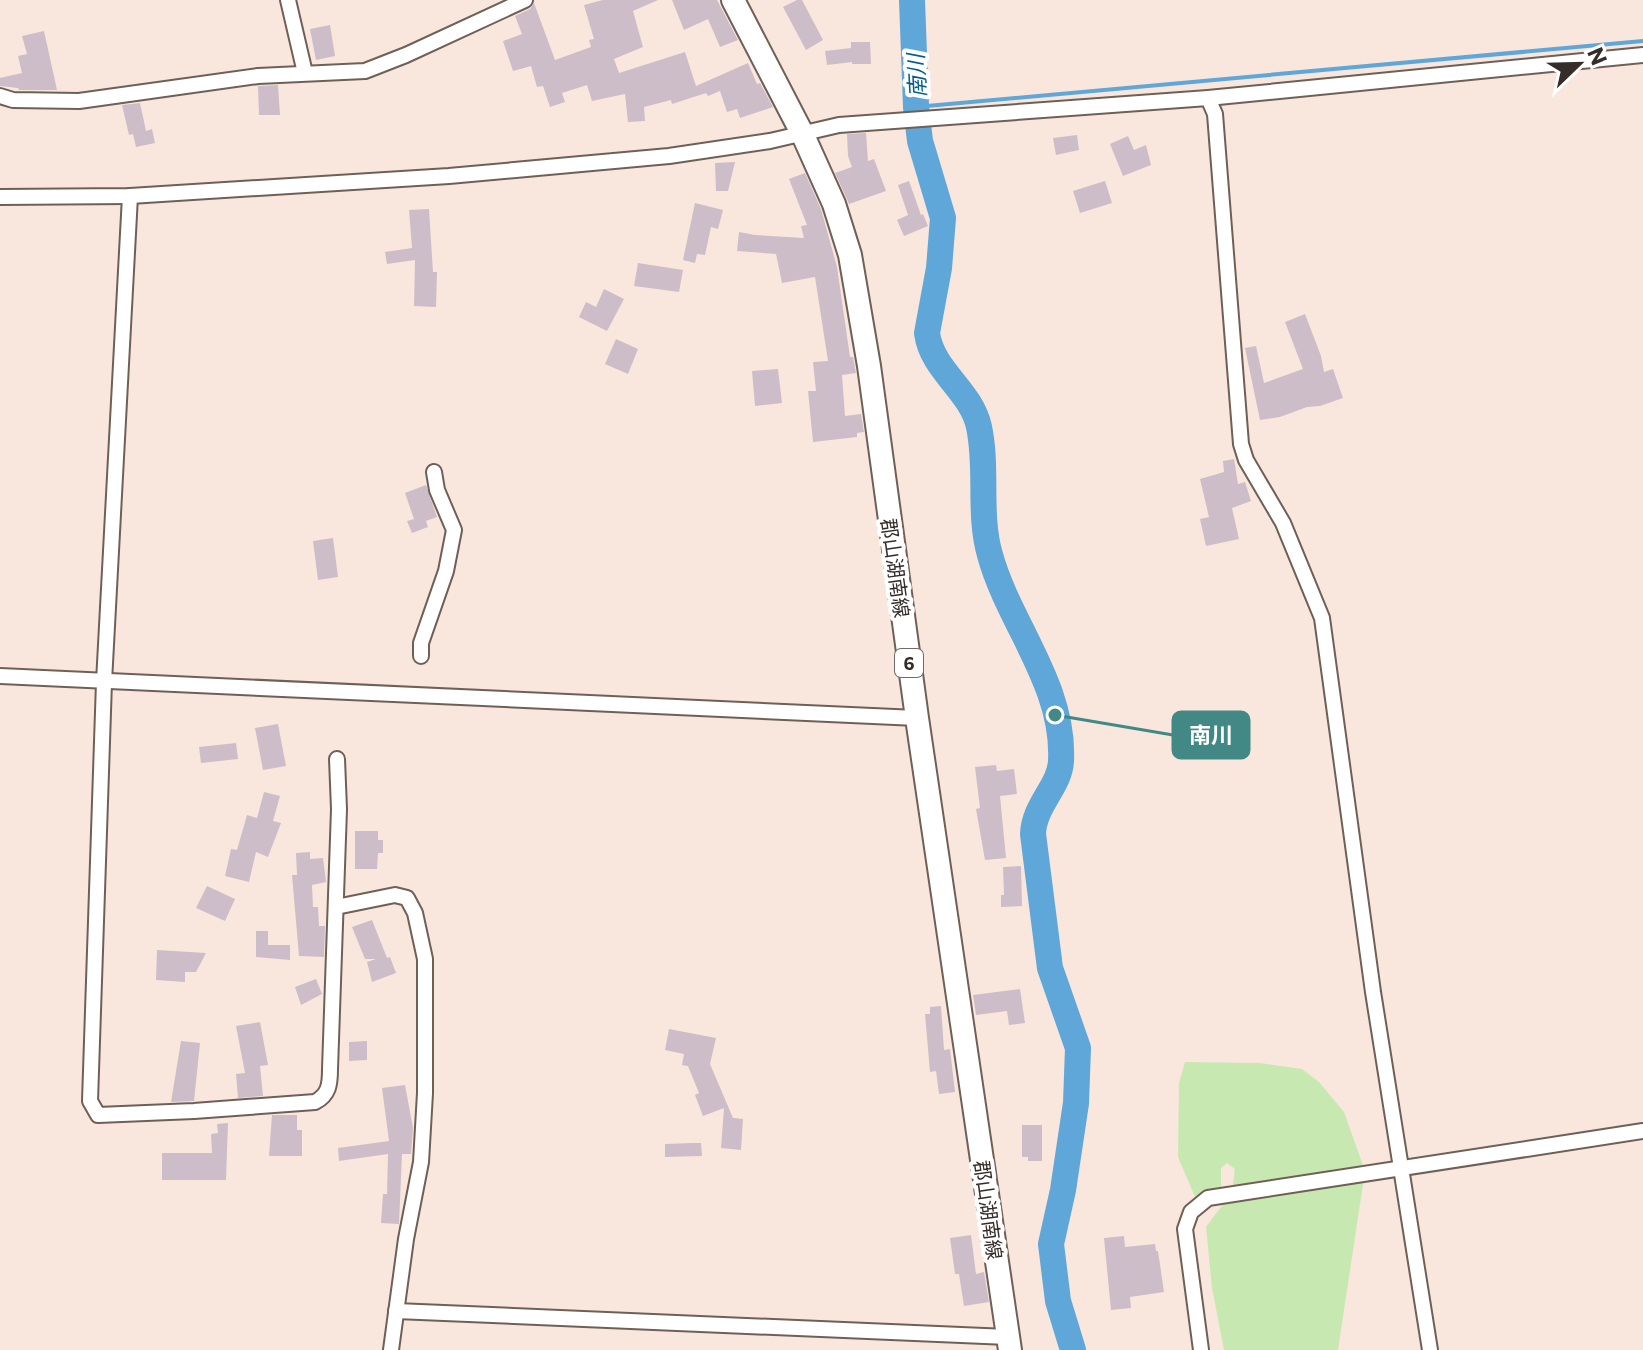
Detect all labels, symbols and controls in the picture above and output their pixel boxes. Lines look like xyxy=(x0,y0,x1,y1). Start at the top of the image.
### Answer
north arrow xyxy=(1539,24,1619,104)
text: N xyxy=(1582,43,1614,69)
water label: 南川 xyxy=(901,51,931,99)
street label: 郡山湖南線 xyxy=(877,517,915,619)
road number: 6 xyxy=(895,649,923,677)
callout: 南川 xyxy=(1173,712,1249,758)
text: 南川 xyxy=(1189,721,1233,748)
street label: 郡山湖南線 xyxy=(970,1159,1008,1261)

